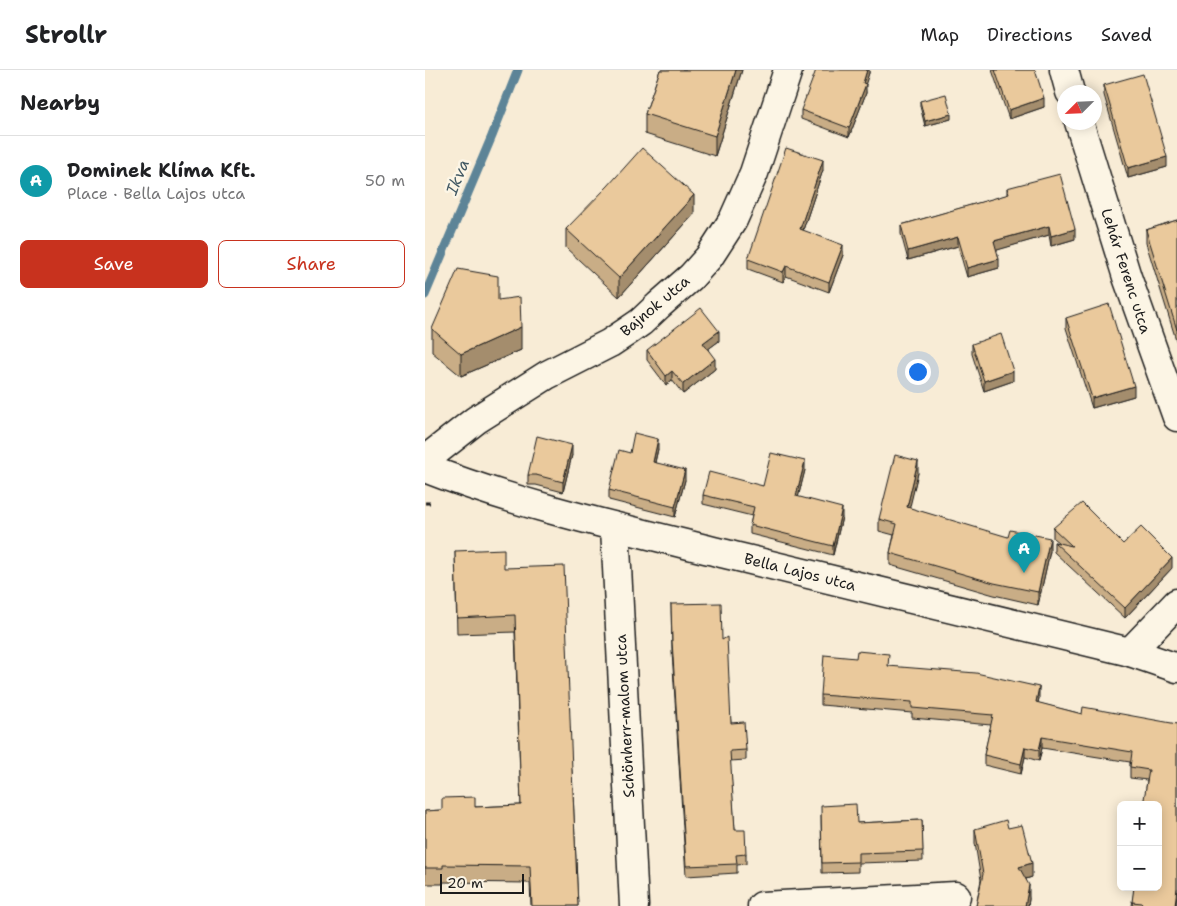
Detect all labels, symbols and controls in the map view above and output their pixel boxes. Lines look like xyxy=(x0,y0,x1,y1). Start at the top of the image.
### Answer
text: Strollr xyxy=(25,19,107,51)
text: Map xyxy=(921,23,959,47)
text: Directions xyxy=(987,23,1073,47)
text: Saved xyxy=(1101,23,1152,47)
north arrow xyxy=(1057,85,1102,130)
text: Nearby xyxy=(20,89,100,117)
water label: Ikva xyxy=(441,156,474,199)
text: Dominek Klíma Kft. xyxy=(67,158,256,183)
text: A xyxy=(30,170,42,191)
text: 50 m xyxy=(365,170,405,191)
text: Place · Bella Lajos utca xyxy=(67,183,245,204)
street label: Lehár Ferenc utca xyxy=(1096,206,1156,337)
button: Save xyxy=(20,240,208,288)
button: Share xyxy=(218,240,405,288)
street label: Bajnok utca xyxy=(616,271,694,341)
your location xyxy=(905,359,931,385)
pin: A xyxy=(1008,532,1040,573)
street label: Bella Lajos utca xyxy=(742,548,859,596)
street label: Schönherr-malom utca xyxy=(611,633,639,798)
map controls xyxy=(1117,801,1162,891)
button: + xyxy=(1117,801,1162,846)
button: − xyxy=(1117,846,1162,891)
scale bar xyxy=(440,871,524,894)
text: 20 m xyxy=(447,874,483,892)

